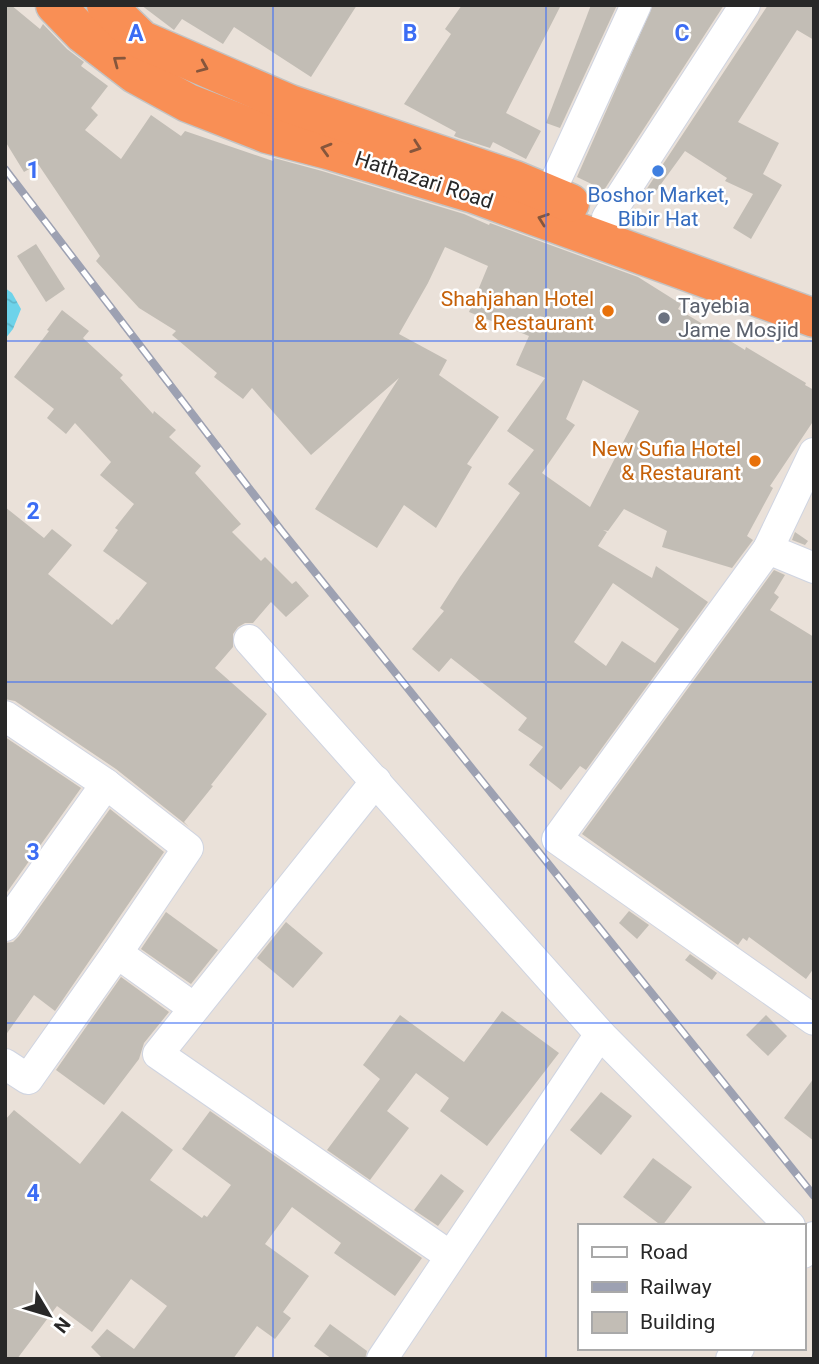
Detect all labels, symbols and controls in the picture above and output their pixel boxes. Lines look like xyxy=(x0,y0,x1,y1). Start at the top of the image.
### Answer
text: A xyxy=(128,20,144,47)
text: B xyxy=(403,20,417,47)
text: C xyxy=(674,20,690,47)
one-way arrow xyxy=(113,57,126,70)
one-way arrow xyxy=(196,59,209,73)
one-way arrow xyxy=(410,139,422,153)
one-way arrow xyxy=(320,143,332,158)
street label: Hathazari Road xyxy=(352,146,496,214)
text: 1 xyxy=(26,157,40,184)
marker: Boshor Market, Bibir Hat xyxy=(650,163,666,179)
place label: Boshor Market, Bibir Hat xyxy=(587,183,729,231)
one-way arrow xyxy=(537,213,549,227)
place label: Shahjahan Hotel & Restaurant xyxy=(441,287,594,335)
place label: Tayebia Jame Mosjid xyxy=(678,294,799,342)
marker: Shahjahan Hotel & Restaurant xyxy=(600,303,616,319)
marker: Tayebia Jame Mosjid xyxy=(656,310,672,326)
place label: New Sufia Hotel & Restaurant xyxy=(592,437,741,485)
marker: New Sufia Hotel & Restaurant xyxy=(747,453,763,469)
text: 2 xyxy=(26,498,40,525)
text: 3 xyxy=(26,839,40,866)
text: 4 xyxy=(26,1180,40,1207)
legend xyxy=(578,1224,805,1350)
text: Road xyxy=(640,1240,688,1264)
text: Railway xyxy=(640,1275,712,1299)
north arrow xyxy=(14,1280,84,1350)
text: Building xyxy=(640,1310,715,1334)
text: N xyxy=(49,1313,75,1338)

